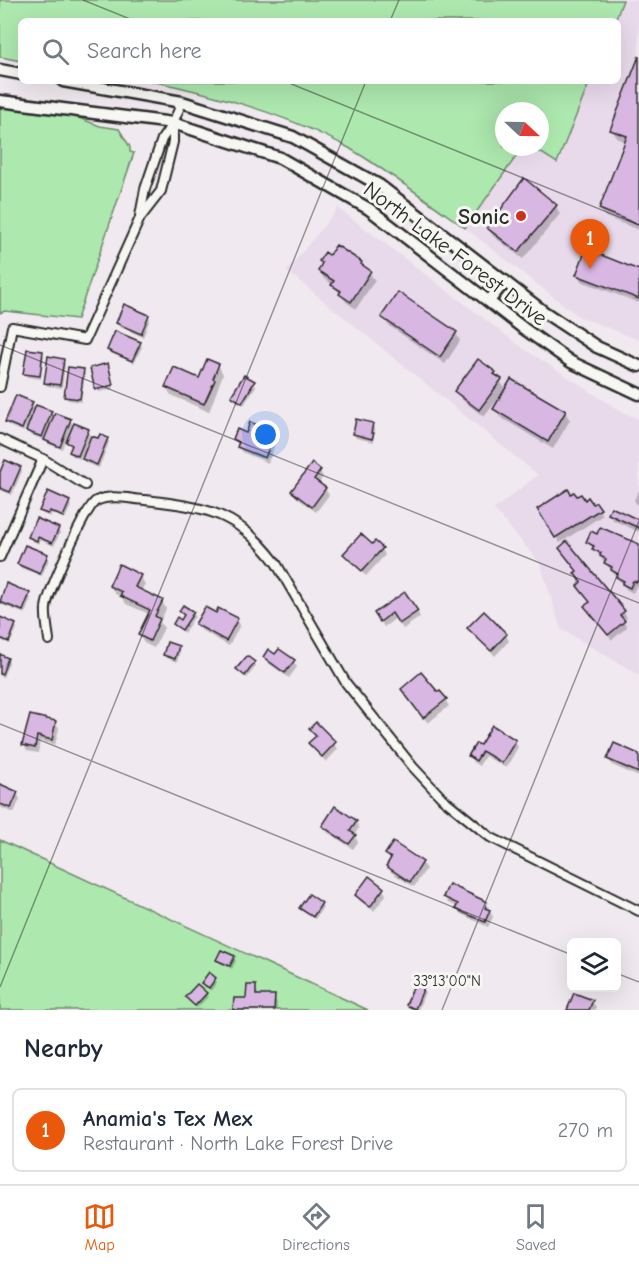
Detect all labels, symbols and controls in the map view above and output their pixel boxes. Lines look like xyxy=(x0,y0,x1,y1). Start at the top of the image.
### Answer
search box xyxy=(18,18,621,84)
icon: search xyxy=(39,35,72,68)
text: Search here xyxy=(87,38,202,64)
north arrow xyxy=(495,102,549,156)
street label: North Lake Forest Drive xyxy=(358,176,552,331)
place label: Sonic xyxy=(458,204,510,230)
marker: Sonic xyxy=(514,209,528,223)
pin: 1 xyxy=(570,220,610,269)
your location xyxy=(251,420,280,449)
map controls xyxy=(567,938,621,992)
button: layers xyxy=(567,938,621,992)
text: 33°13'00"N xyxy=(413,972,481,990)
text: Nearby xyxy=(24,1034,103,1064)
text: Anamia's Tex Mex xyxy=(83,1106,253,1132)
text: 1 xyxy=(42,1119,49,1142)
text: 270 m xyxy=(558,1119,613,1142)
text: Restaurant · North Lake Forest Drive xyxy=(83,1132,393,1155)
tab: Map xyxy=(83,1200,116,1254)
tab: Directions xyxy=(282,1200,350,1254)
tab: Saved xyxy=(516,1200,556,1254)

